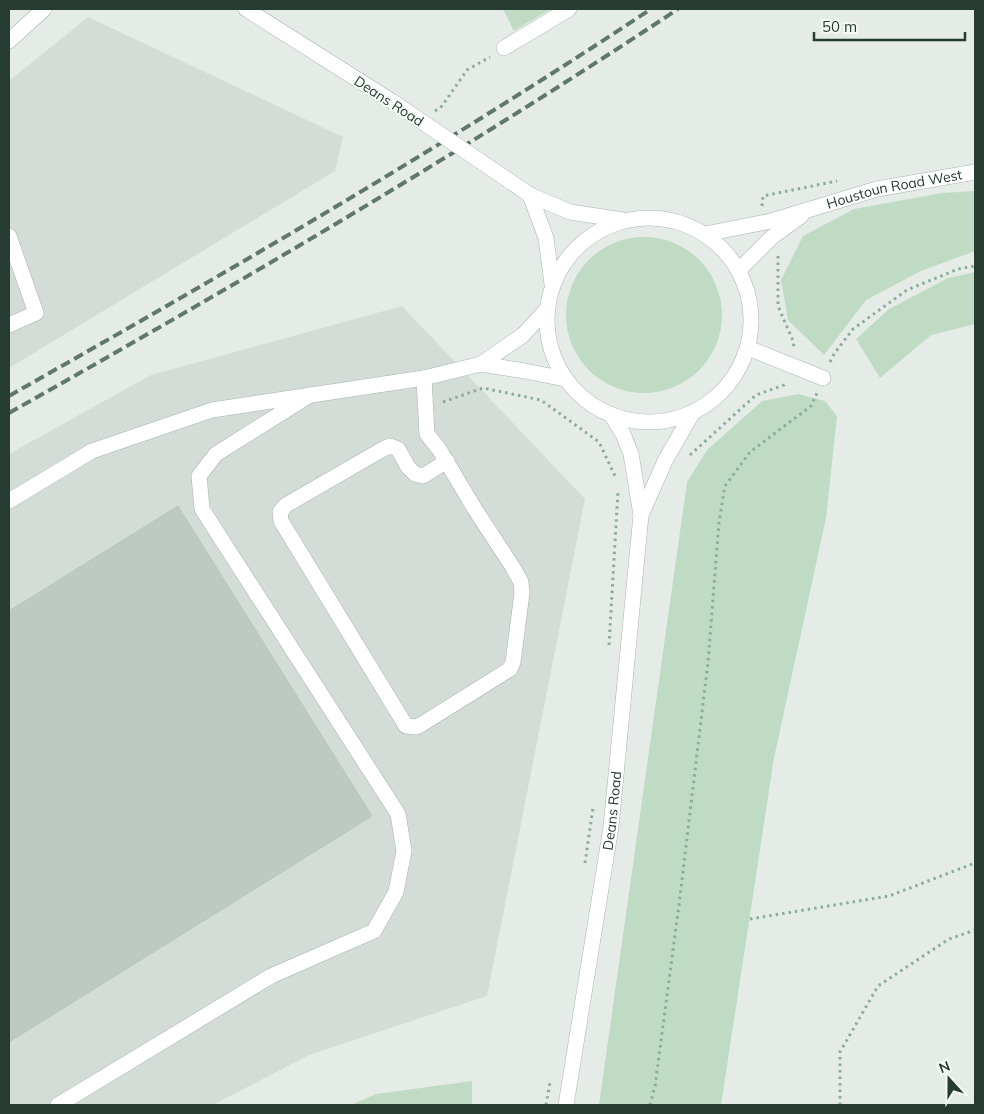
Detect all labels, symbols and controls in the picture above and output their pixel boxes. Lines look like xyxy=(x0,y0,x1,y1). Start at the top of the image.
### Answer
scale bar xyxy=(814,10,965,42)
text: 50 m xyxy=(822,17,857,36)
street label: Deans Road xyxy=(351,72,427,130)
street label: Houstoun Road West xyxy=(824,165,964,213)
street label: Deans Road xyxy=(598,770,625,852)
north arrow xyxy=(924,1054,974,1104)
text: N xyxy=(936,1057,953,1077)

